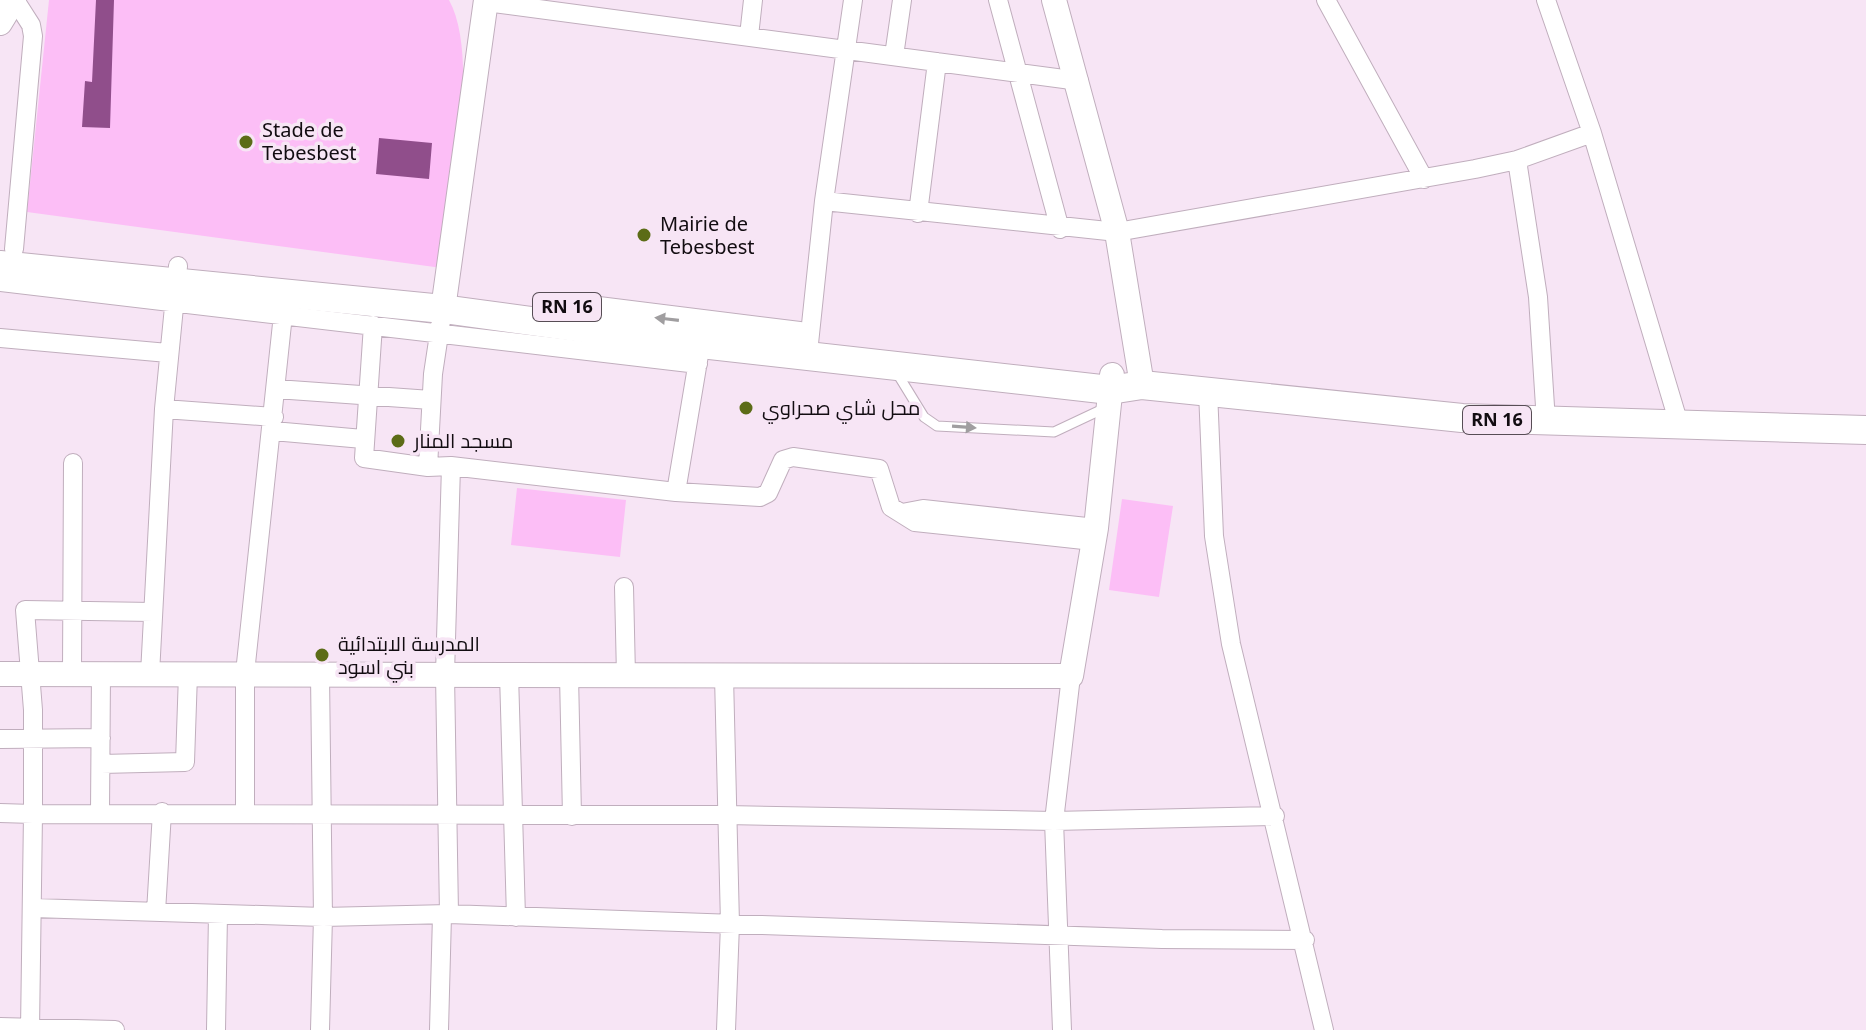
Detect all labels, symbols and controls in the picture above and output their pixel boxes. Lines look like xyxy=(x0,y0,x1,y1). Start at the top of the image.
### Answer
place label: Stade de Tebesbest xyxy=(262,116,357,166)
marker: Stade de Tebesbest xyxy=(237,133,255,151)
place label: Mairie de Tebesbest xyxy=(660,210,755,260)
marker: Mairie de Tebesbest xyxy=(635,226,653,244)
road number: RN 16 xyxy=(533,293,601,321)
one-way arrow xyxy=(654,313,679,326)
place label: محل شاي صحراوي xyxy=(762,394,920,424)
marker: محل شاي صحراوي xyxy=(737,399,755,417)
road number: RN 16 xyxy=(1463,406,1531,434)
one-way arrow xyxy=(952,421,977,434)
place label: مسجد المنار xyxy=(413,427,513,454)
marker: مسجد المنار xyxy=(389,432,407,450)
place label: المدرسة الابتدائية بني اسود xyxy=(338,630,480,683)
marker: المدرسة الابتدائية بني اسود xyxy=(313,646,331,664)

